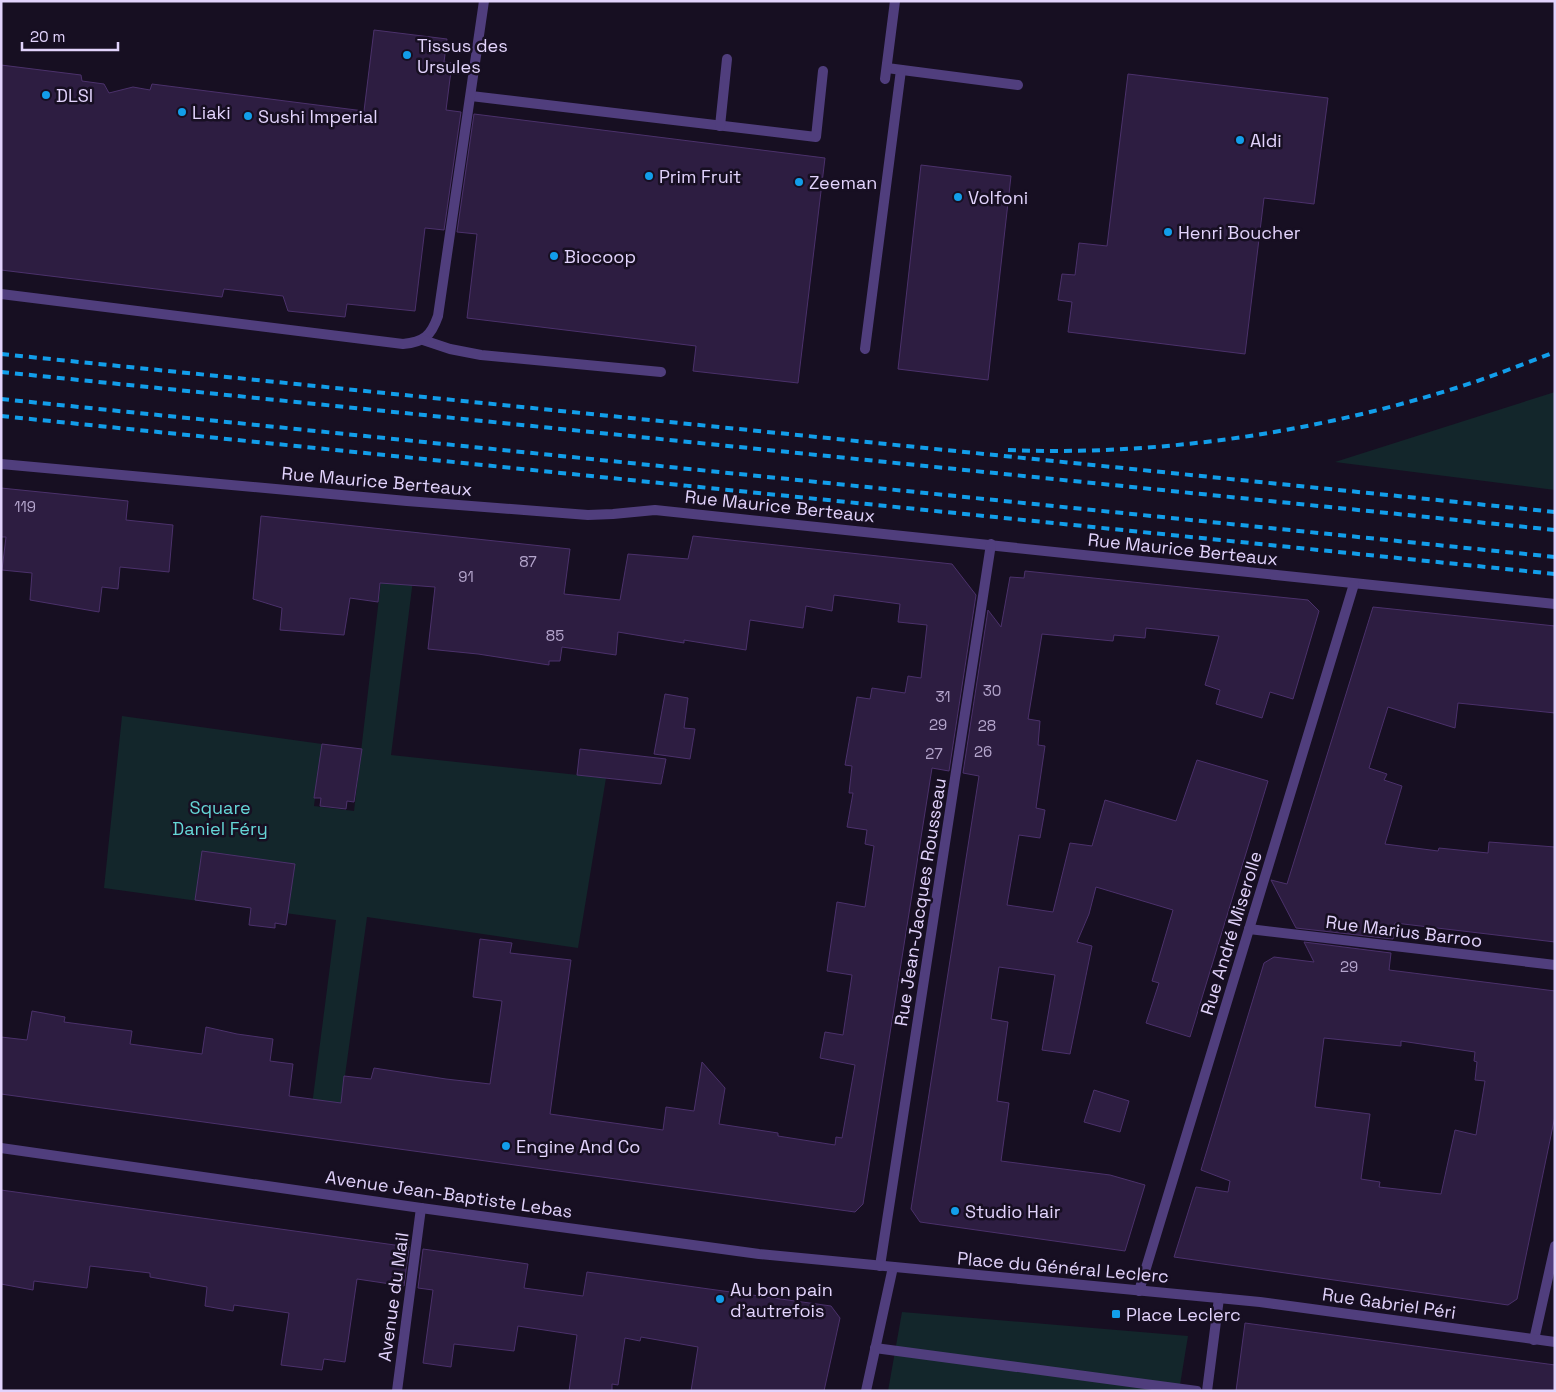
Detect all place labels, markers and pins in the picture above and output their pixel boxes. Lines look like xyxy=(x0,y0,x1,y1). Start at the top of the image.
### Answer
place label: Tissus des Ursules xyxy=(417,34,508,78)
marker: Tissus des Ursules xyxy=(401,49,413,61)
place label: DLSI xyxy=(56,84,93,107)
marker: DLSI xyxy=(40,89,52,101)
place label: Liaki xyxy=(192,101,231,124)
place label: Sushi Imperial xyxy=(258,105,378,128)
marker: Liaki xyxy=(176,106,188,118)
marker: Sushi Imperial xyxy=(242,110,254,122)
place label: Aldi xyxy=(1250,129,1282,152)
marker: Aldi xyxy=(1234,134,1246,146)
place label: Prim Fruit xyxy=(659,165,741,188)
marker: Prim Fruit xyxy=(643,170,655,182)
place label: Zeeman xyxy=(809,171,877,194)
marker: Zeeman xyxy=(793,176,805,188)
place label: Volfoni xyxy=(968,186,1028,209)
marker: Volfoni xyxy=(952,191,964,203)
place label: Henri Boucher xyxy=(1178,221,1301,244)
marker: Henri Boucher xyxy=(1162,226,1174,238)
place label: Biocoop xyxy=(564,245,636,268)
marker: Biocoop xyxy=(548,250,560,262)
place label: Engine And Co xyxy=(516,1135,640,1158)
marker: Engine And Co xyxy=(500,1140,512,1152)
place label: Studio Hair xyxy=(965,1200,1061,1223)
marker: Studio Hair xyxy=(949,1205,961,1217)
place label: Au bon pain d'autrefois xyxy=(730,1278,833,1322)
marker: Au bon pain d'autrefois xyxy=(714,1293,726,1305)
place label: Place Leclerc xyxy=(1126,1303,1241,1326)
marker: Place Leclerc xyxy=(1110,1308,1122,1320)

